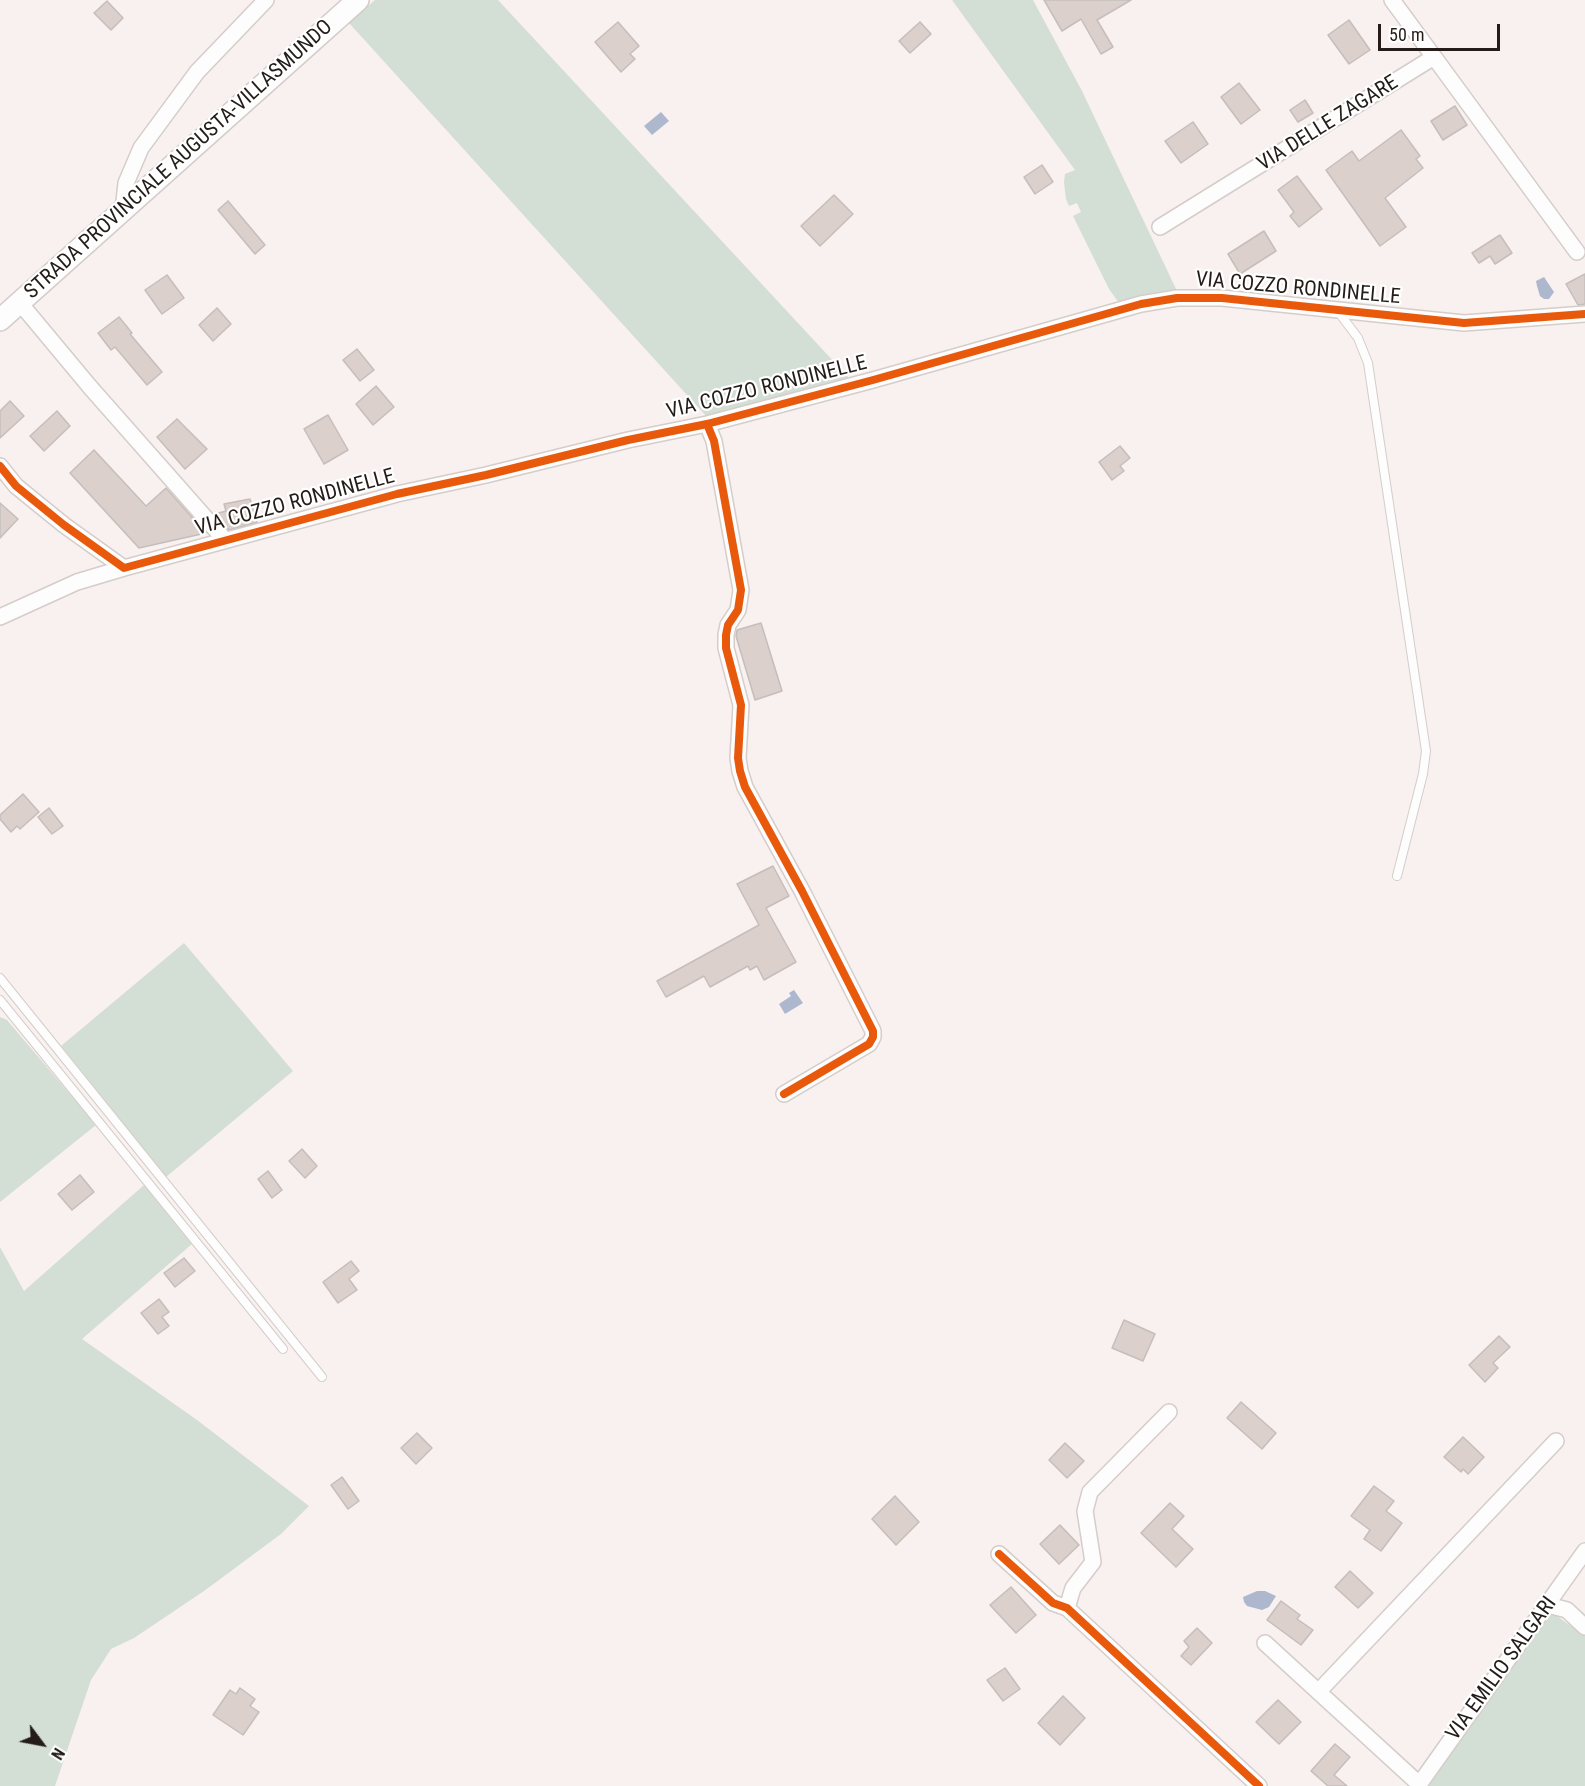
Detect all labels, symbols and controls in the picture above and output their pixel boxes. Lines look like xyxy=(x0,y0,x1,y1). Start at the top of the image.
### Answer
scale bar xyxy=(1381,12,1502,50)
street label: STRADA PROVINCIALE AUGUSTA-VILLASMUNDO xyxy=(20,15,338,305)
text: 50 m xyxy=(1389,24,1424,45)
street label: VIA DELLE ZAGARE xyxy=(1253,71,1403,177)
street label: VIA COZZO RONDINELLE xyxy=(1195,267,1401,311)
street label: VIA COZZO RONDINELLE xyxy=(664,351,870,425)
street label: VIA COZZO RONDINELLE xyxy=(193,464,397,542)
street label: VIA EMILIO SALGARI xyxy=(1441,1592,1563,1746)
north arrow xyxy=(12,1714,72,1774)
text: N xyxy=(47,1745,68,1763)

